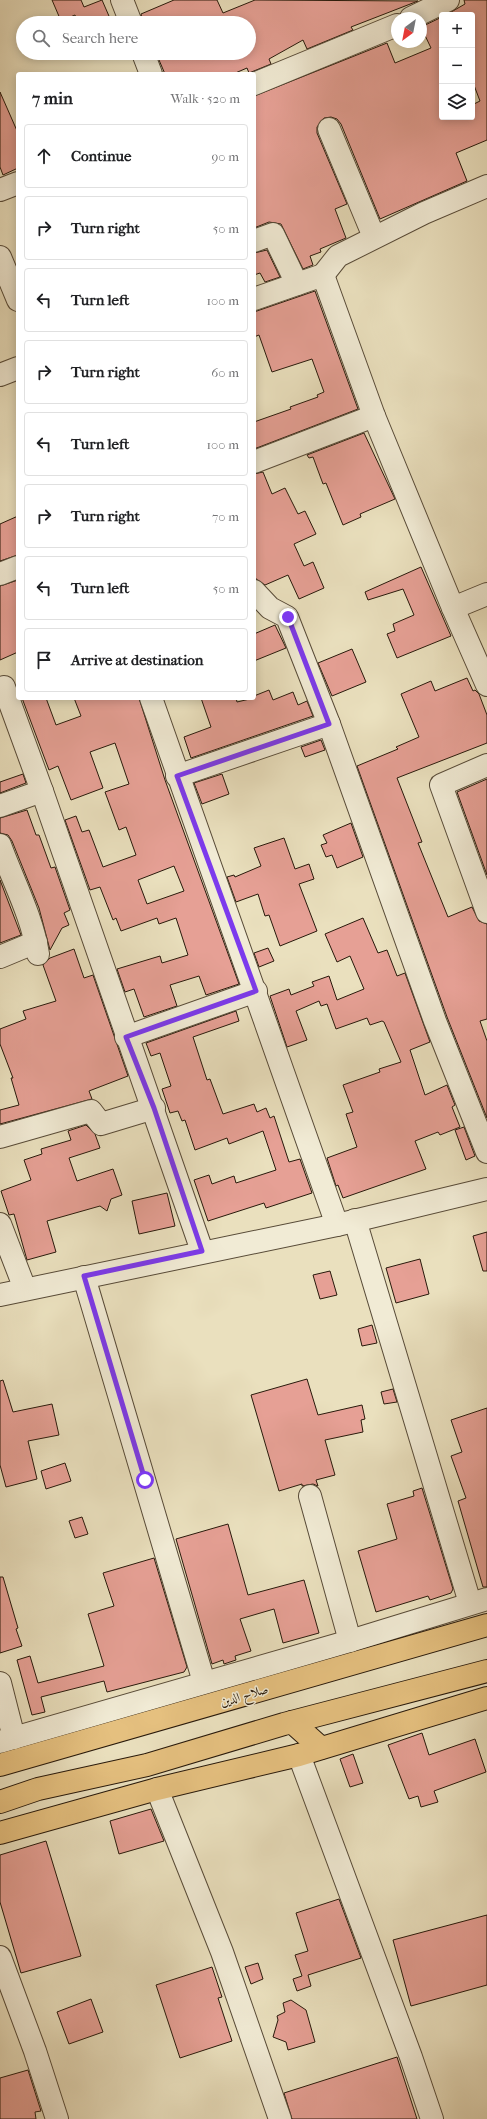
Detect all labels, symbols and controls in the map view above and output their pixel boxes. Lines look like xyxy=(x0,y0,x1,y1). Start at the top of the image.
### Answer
north arrow xyxy=(391,12,427,48)
map controls xyxy=(439,12,475,120)
button: + xyxy=(439,12,475,48)
search box xyxy=(16,16,256,60)
icon: search xyxy=(30,27,52,49)
text: Search here xyxy=(62,29,138,47)
button: − xyxy=(439,48,475,84)
button: layers xyxy=(439,84,475,120)
text: 7 min xyxy=(32,88,73,108)
text: Walk · 520 m xyxy=(171,91,240,106)
icon: ahead xyxy=(33,145,55,167)
text: Continue xyxy=(71,147,131,165)
text: 90 m xyxy=(211,149,239,164)
icon: right xyxy=(33,217,55,239)
text: Turn right xyxy=(71,219,140,237)
text: 50 m xyxy=(213,221,239,236)
icon: left xyxy=(33,289,55,311)
text: Turn left xyxy=(71,291,129,309)
text: 100 m xyxy=(206,293,239,308)
icon: right xyxy=(33,361,55,383)
text: Turn right xyxy=(71,363,140,381)
text: 60 m xyxy=(211,365,239,380)
icon: left xyxy=(33,433,55,455)
text: Turn left xyxy=(71,435,129,453)
text: 100 m xyxy=(206,437,239,452)
icon: right xyxy=(33,505,55,527)
text: Turn right xyxy=(71,507,140,525)
text: 70 m xyxy=(212,509,239,524)
icon: left xyxy=(33,577,55,599)
text: Turn left xyxy=(71,579,129,597)
text: 50 m xyxy=(213,581,239,596)
route end xyxy=(279,608,297,626)
icon: arrive xyxy=(33,649,55,671)
text: Arrive at destination xyxy=(71,651,203,669)
route start xyxy=(136,1471,154,1489)
street label: صلاح الدين xyxy=(218,1681,271,1713)

